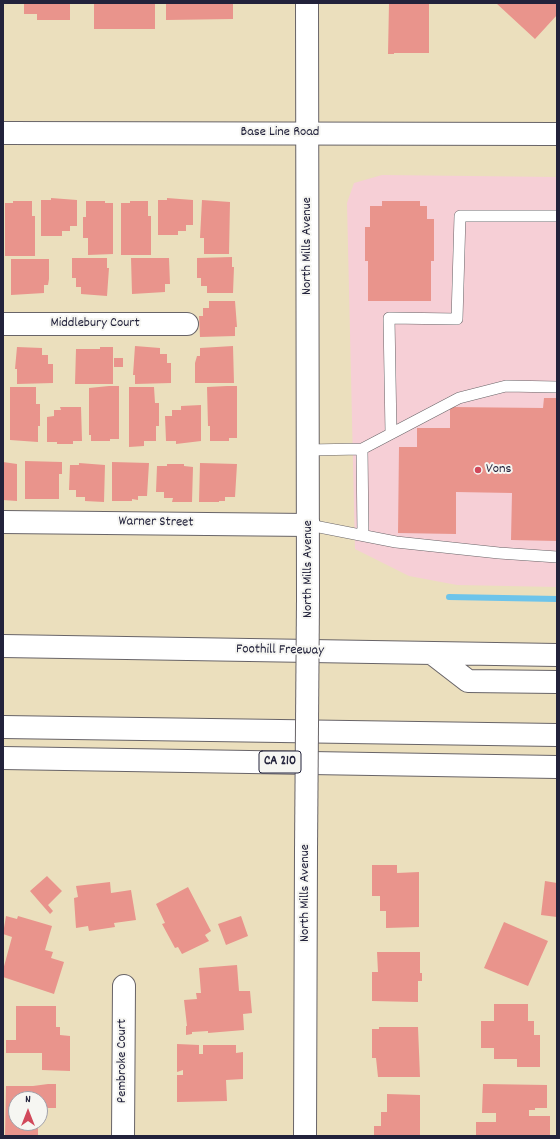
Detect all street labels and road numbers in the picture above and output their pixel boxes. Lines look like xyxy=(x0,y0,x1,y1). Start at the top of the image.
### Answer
street label: Base Line Road xyxy=(241,125,319,141)
street label: North Mills Avenue xyxy=(300,197,316,295)
street label: Middlebury Court xyxy=(50,316,140,332)
street label: Warner Street xyxy=(118,514,194,532)
street label: North Mills Avenue xyxy=(301,520,317,618)
street label: Foothill Freeway xyxy=(236,642,324,660)
road number: CA 210 xyxy=(259,751,301,773)
street label: North Mills Avenue xyxy=(298,844,314,942)
street label: Pembroke Court xyxy=(115,1019,131,1103)

